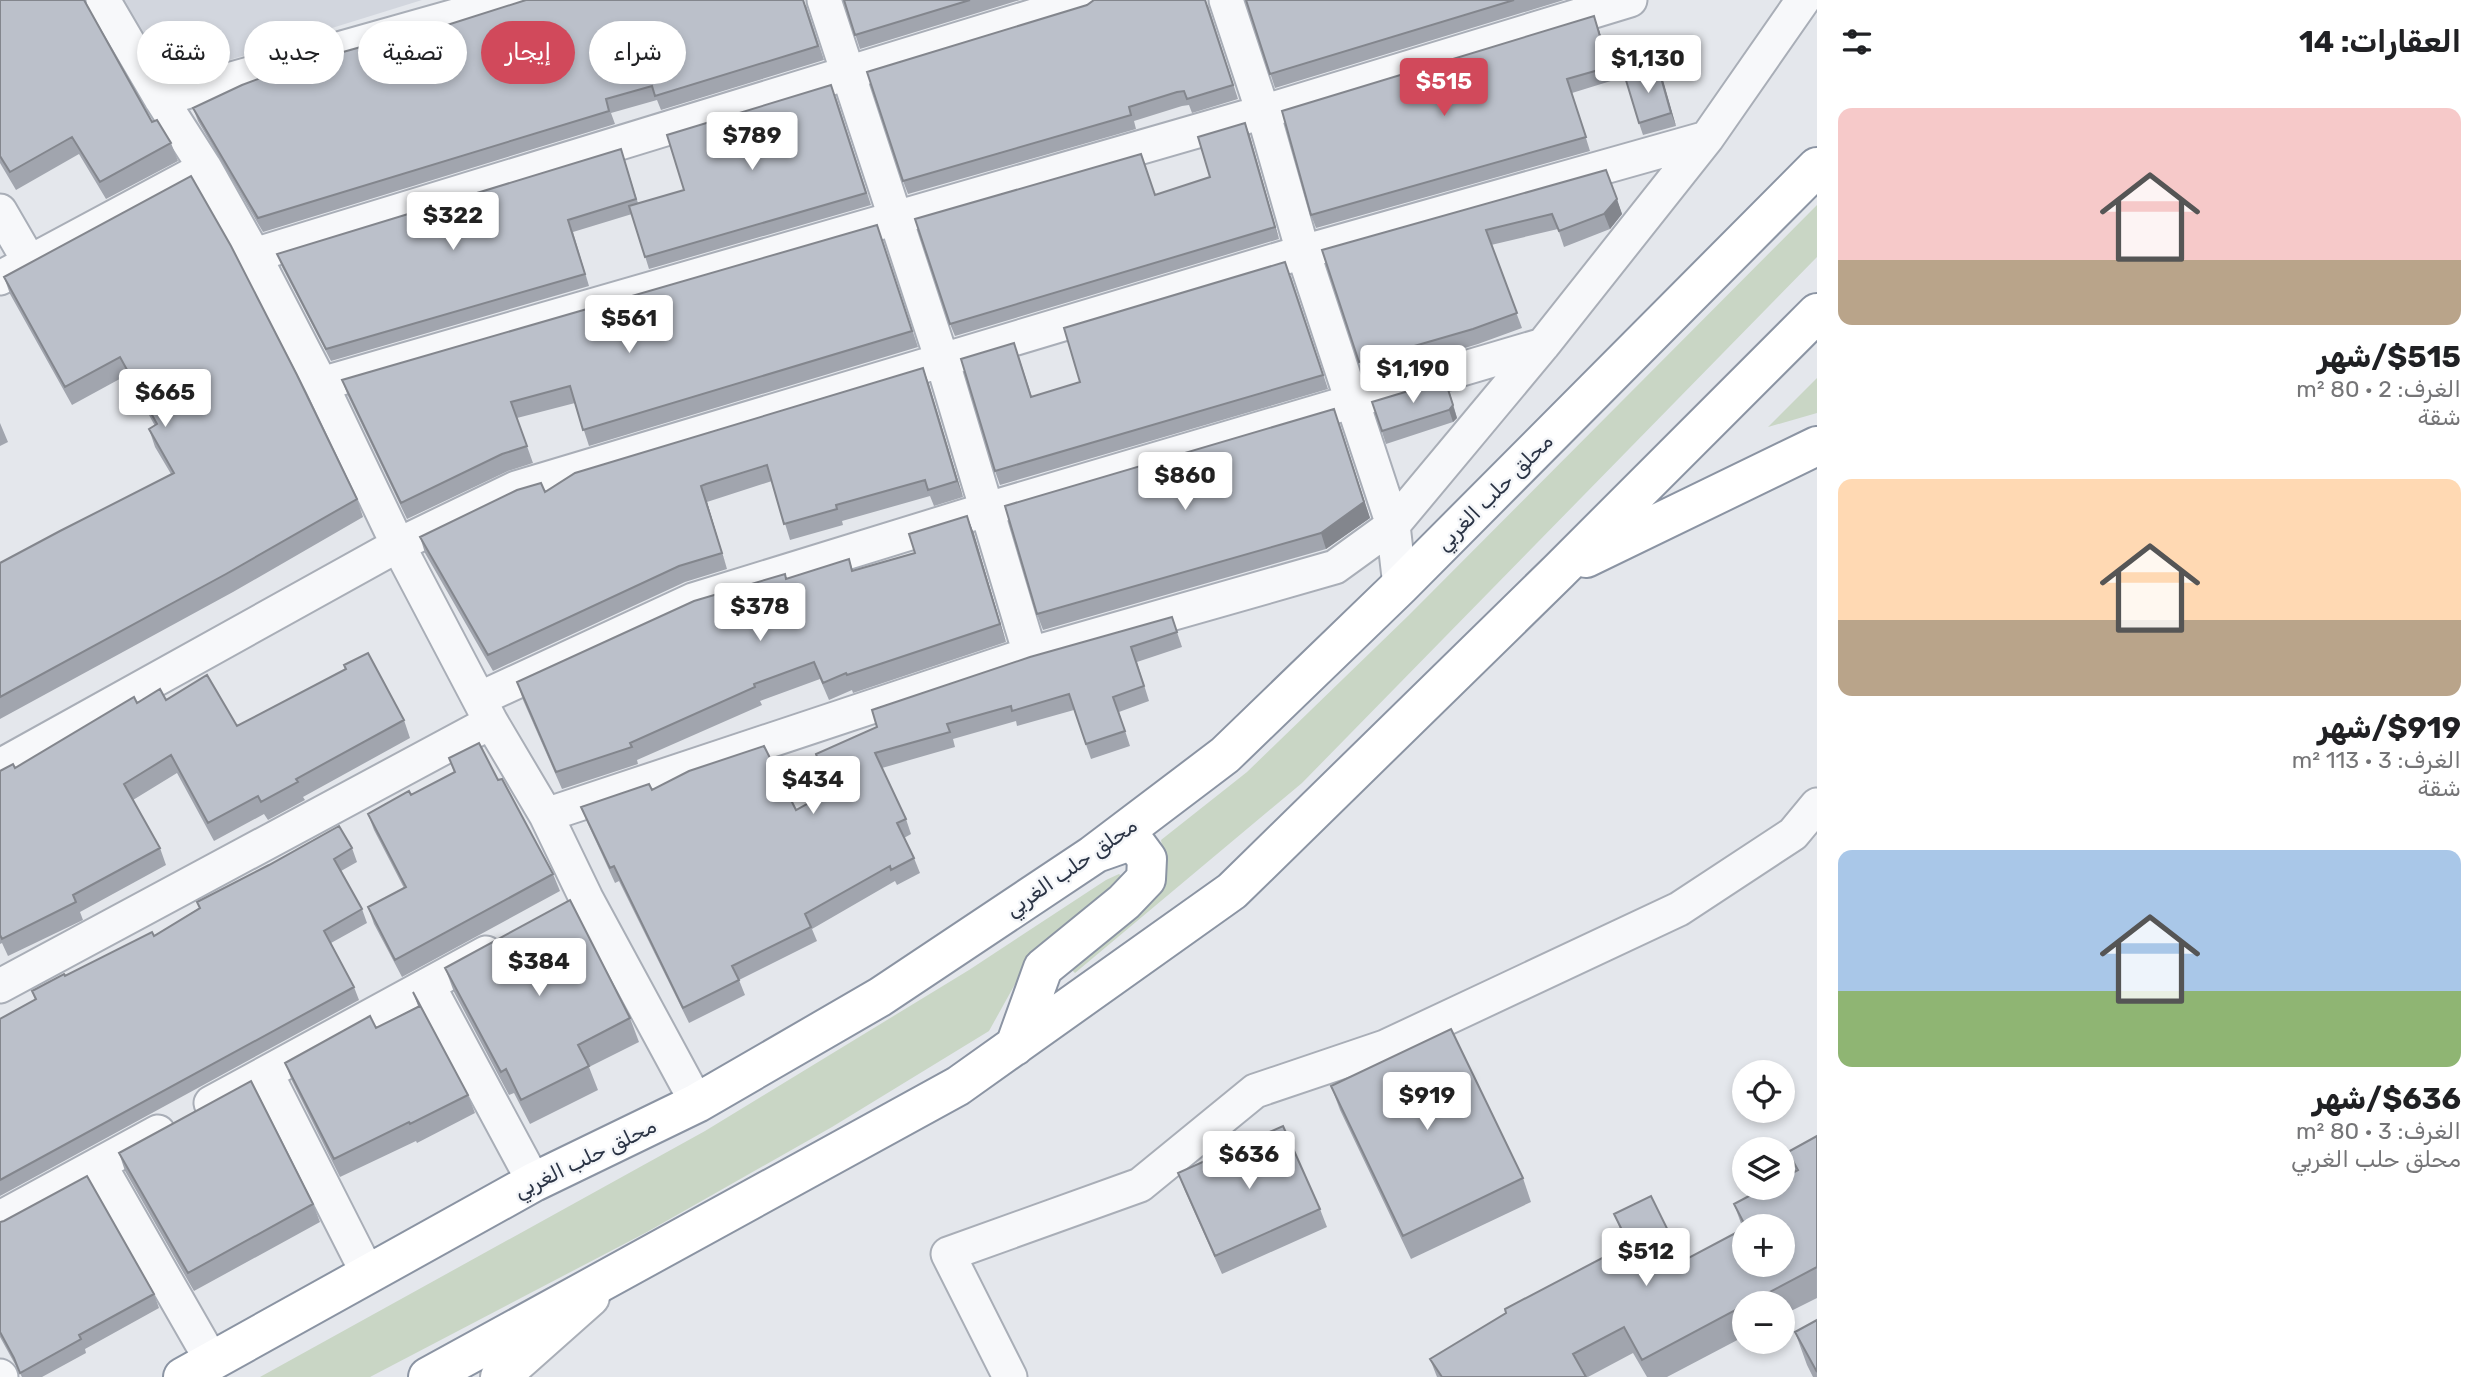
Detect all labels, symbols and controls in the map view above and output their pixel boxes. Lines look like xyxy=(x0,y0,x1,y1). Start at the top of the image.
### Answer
chip: شقة xyxy=(137,21,230,84)
chip: جديد xyxy=(244,21,344,84)
chip: تصفية xyxy=(358,21,467,84)
chip: إيجار xyxy=(481,21,575,84)
chip: شراء xyxy=(589,21,686,84)
icon: filters xyxy=(1838,23,1876,61)
text: العقارات: 14 xyxy=(2299,24,2461,60)
pin: $1,130 xyxy=(1591,36,1705,95)
text: $1,130 xyxy=(1611,44,1685,72)
pin: $515 xyxy=(1403,58,1485,118)
text: $515 xyxy=(1416,67,1472,95)
pin: $789 xyxy=(711,113,793,172)
text: $789 xyxy=(723,121,781,149)
icon: home xyxy=(2087,154,2213,280)
pin: $322 xyxy=(412,192,494,252)
text: $322 xyxy=(423,201,483,229)
pin: $561 xyxy=(588,296,670,355)
text: $561 xyxy=(601,304,657,332)
text: $515/شهر xyxy=(2318,339,2461,375)
pin: $1,190 xyxy=(1356,346,1470,405)
text: $1,190 xyxy=(1376,354,1450,382)
pin: $665 xyxy=(124,370,206,429)
text: الغرف: 2 · 80 m² xyxy=(2296,375,2461,403)
text: $665 xyxy=(135,378,195,406)
text: شقة xyxy=(2417,403,2461,431)
street label: محلق حلب الغربي xyxy=(1430,428,1561,559)
pin: $860 xyxy=(1144,452,1226,512)
text: $860 xyxy=(1154,461,1216,489)
icon: home xyxy=(2087,525,2213,651)
pin: $378 xyxy=(719,584,801,643)
text: $378 xyxy=(730,592,790,620)
text: $919/شهر xyxy=(2318,710,2461,746)
text: الغرف: 3 · 113 m² xyxy=(2292,746,2461,774)
pin: $434 xyxy=(772,756,854,816)
text: $434 xyxy=(782,765,844,793)
text: شقة xyxy=(2417,774,2461,802)
street label: محلق حلب الغربي xyxy=(1000,812,1144,925)
icon: home xyxy=(2087,896,2213,1022)
pin: $384 xyxy=(498,939,580,998)
text: $384 xyxy=(508,947,570,975)
map controls xyxy=(1732,1060,1795,1354)
button: locate xyxy=(1732,1060,1795,1123)
pin: $919 xyxy=(1386,1072,1468,1132)
text: $919 xyxy=(1399,1081,1455,1109)
text: $636/شهر xyxy=(2312,1081,2461,1117)
street label: محلق حلب الغربي xyxy=(510,1113,662,1207)
text: الغرف: 3 · 80 m² xyxy=(2296,1117,2461,1145)
pin: $636 xyxy=(1208,1132,1290,1191)
button: layers xyxy=(1732,1137,1795,1200)
text: $636 xyxy=(1219,1140,1279,1168)
text: محلق حلب الغربي xyxy=(2291,1145,2461,1173)
button: + xyxy=(1732,1214,1795,1277)
pin: $512 xyxy=(1605,1228,1687,1288)
text: $512 xyxy=(1618,1237,1674,1265)
button: − xyxy=(1732,1291,1795,1354)

